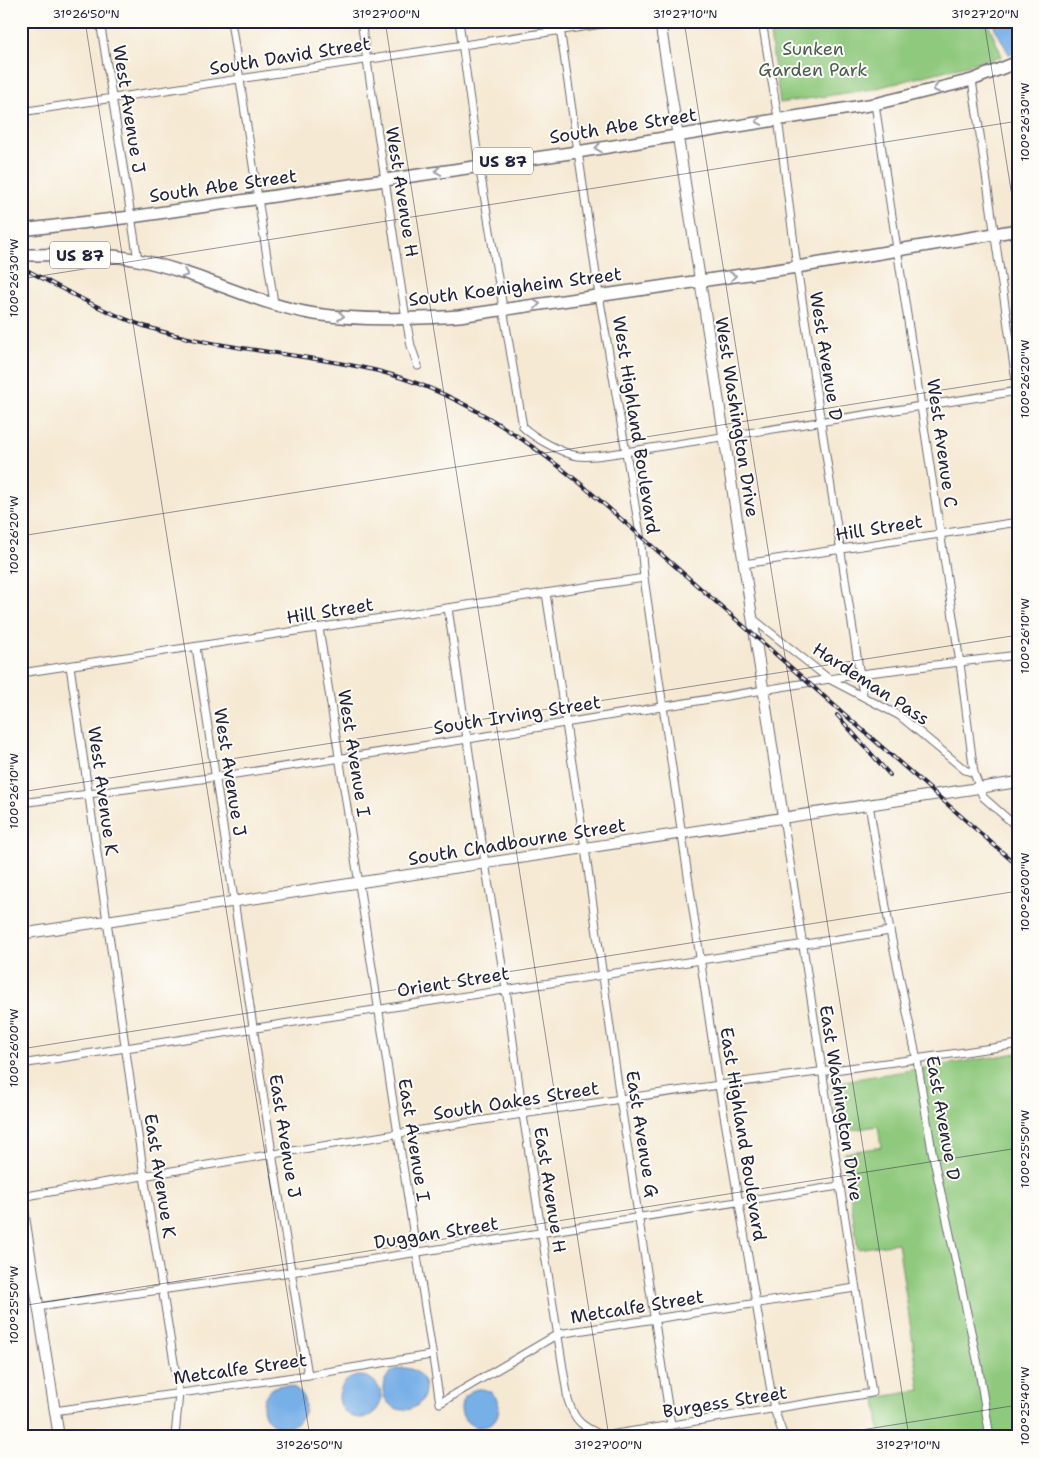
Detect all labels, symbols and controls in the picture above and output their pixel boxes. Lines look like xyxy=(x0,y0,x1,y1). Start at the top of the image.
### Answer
text: 31°26'50"N xyxy=(52,6,120,22)
text: 31°27'00"N xyxy=(352,6,420,22)
text: 31°27'10"N xyxy=(653,6,718,22)
text: 31°27'20"N xyxy=(951,6,1019,22)
street label: South David Street xyxy=(208,31,372,81)
park label: Sunken Garden Park xyxy=(758,37,868,82)
street label: West Avenue J xyxy=(107,43,151,175)
text: 100°26'30"W xyxy=(1017,82,1033,162)
one-way arrow xyxy=(931,83,940,94)
street label: South Abe Street xyxy=(548,102,699,149)
one-way arrow xyxy=(754,116,763,126)
street label: West Avenue H xyxy=(380,125,424,259)
one-way arrow xyxy=(594,143,603,153)
road number: US 87 xyxy=(473,148,533,175)
street label: South Abe Street xyxy=(148,164,298,208)
one-way arrow xyxy=(433,165,441,176)
text: 100°26'30"W xyxy=(6,238,22,318)
road number: US 87 xyxy=(50,242,110,268)
street label: South Koenigheim Street xyxy=(407,262,623,312)
one-way arrow xyxy=(180,267,189,278)
one-way arrow xyxy=(729,271,737,281)
street label: West Avenue D xyxy=(804,290,848,422)
one-way arrow xyxy=(534,299,542,310)
one-way arrow xyxy=(337,310,345,321)
street label: West Highland Boulevard xyxy=(607,314,665,536)
street label: West Washington Drive xyxy=(709,315,765,519)
text: 100°26'20"W xyxy=(1017,340,1033,418)
street label: West Avenue C xyxy=(921,377,963,509)
text: 100°26'20"W xyxy=(6,496,22,574)
street label: Hill Street xyxy=(834,509,924,547)
street label: Hill Street xyxy=(285,592,375,630)
text: 100°26'10"W xyxy=(1017,598,1033,674)
street label: Hardeman Pass xyxy=(808,637,934,731)
street label: West Avenue I xyxy=(332,688,376,818)
street label: South Irving Street xyxy=(432,690,602,740)
street label: West Avenue J xyxy=(208,706,252,838)
street label: West Avenue K xyxy=(82,725,124,858)
text: 100°26'10"W xyxy=(6,753,22,829)
street label: South Chadbourne Street xyxy=(406,813,628,871)
text: 100°26'00"W xyxy=(1017,852,1033,932)
street label: Orient Street xyxy=(395,961,511,1003)
street label: East Washington Drive xyxy=(814,1003,868,1203)
text: 100°26'00"W xyxy=(6,1008,22,1088)
street label: East Highland Boulevard xyxy=(714,1025,772,1243)
street label: East Avenue D xyxy=(920,1054,966,1182)
street label: East Avenue G xyxy=(620,1069,664,1199)
street label: East Avenue J xyxy=(263,1072,307,1200)
street label: South Oakes Street xyxy=(431,1076,601,1126)
street label: East Avenue I xyxy=(392,1077,436,1203)
text: 100°25'50"W xyxy=(1017,1110,1033,1188)
street label: East Avenue K xyxy=(138,1112,182,1240)
street label: East Avenue H xyxy=(528,1125,572,1255)
street label: Duggan Street xyxy=(372,1211,500,1255)
text: 100°25'50"W xyxy=(6,1266,22,1344)
street label: Metcalfe Street xyxy=(569,1285,706,1329)
street label: Metcalfe Street xyxy=(172,1348,308,1390)
text: 100°25'40"W xyxy=(1017,1367,1033,1445)
street label: Burgess Street xyxy=(661,1380,789,1424)
text: 31°26'50"N xyxy=(275,1437,343,1453)
text: 31°27'00"N xyxy=(574,1437,642,1453)
text: 31°27'10"N xyxy=(876,1437,941,1453)

